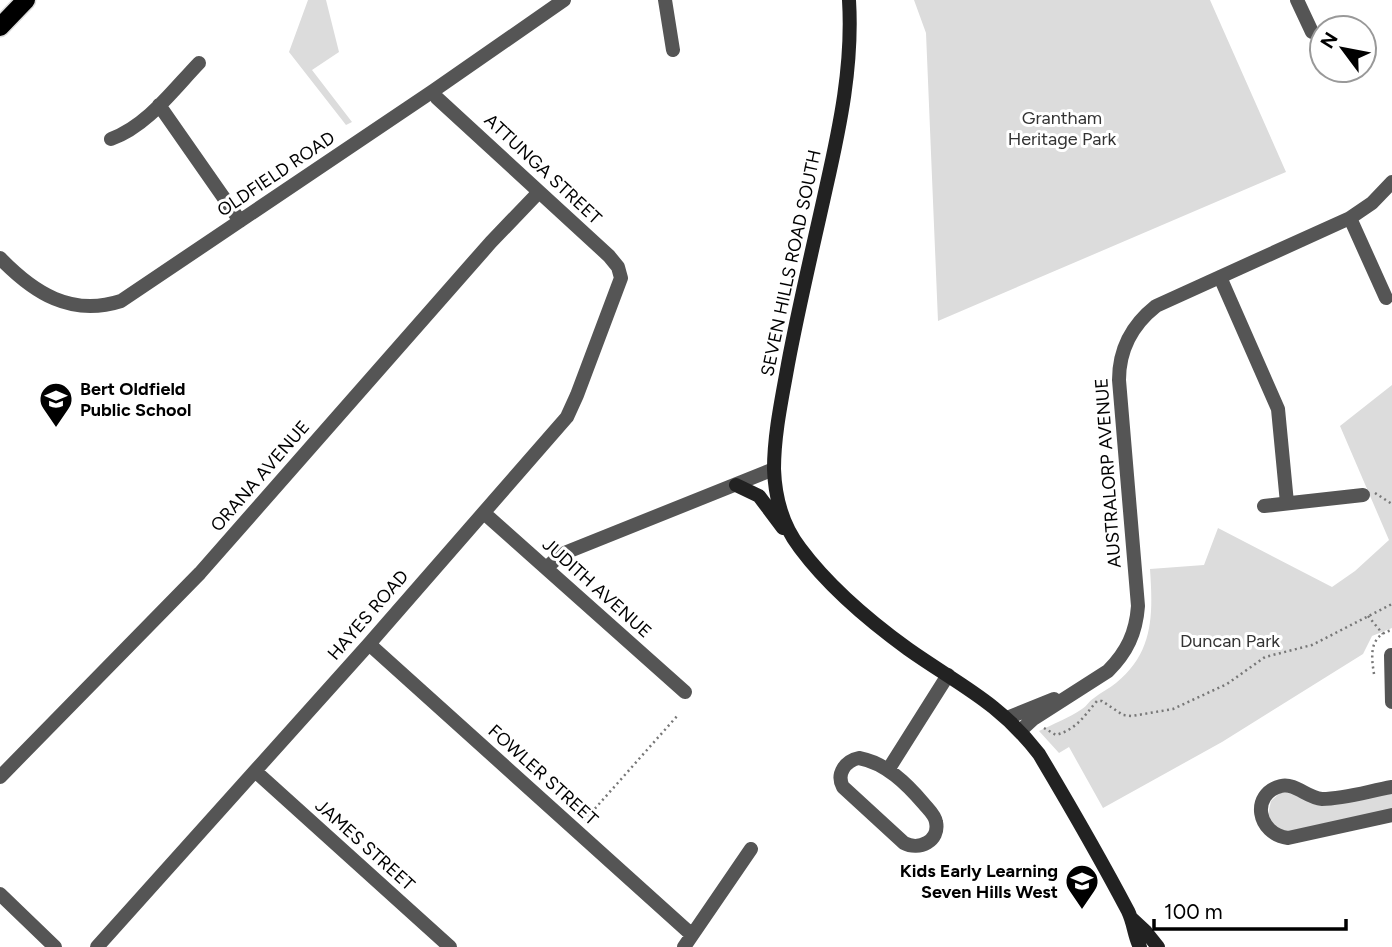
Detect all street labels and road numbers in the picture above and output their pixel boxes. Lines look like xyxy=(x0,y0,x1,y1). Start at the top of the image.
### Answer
street label: ATTUNGA STREET xyxy=(480,109,606,229)
street label: OLDFIELD ROAD xyxy=(213,127,339,221)
street label: SEVEN HILLS ROAD SOUTH xyxy=(756,148,826,378)
street label: AUSTRALORP AVENUE xyxy=(1090,377,1126,569)
street label: ORANA AVENUE xyxy=(206,416,314,536)
street label: JUDITH AVENUE xyxy=(538,533,656,643)
street label: HAYES ROAD xyxy=(323,565,413,665)
street label: FOWLER STREET xyxy=(484,720,602,830)
street label: JAMES STREET xyxy=(311,795,419,895)

